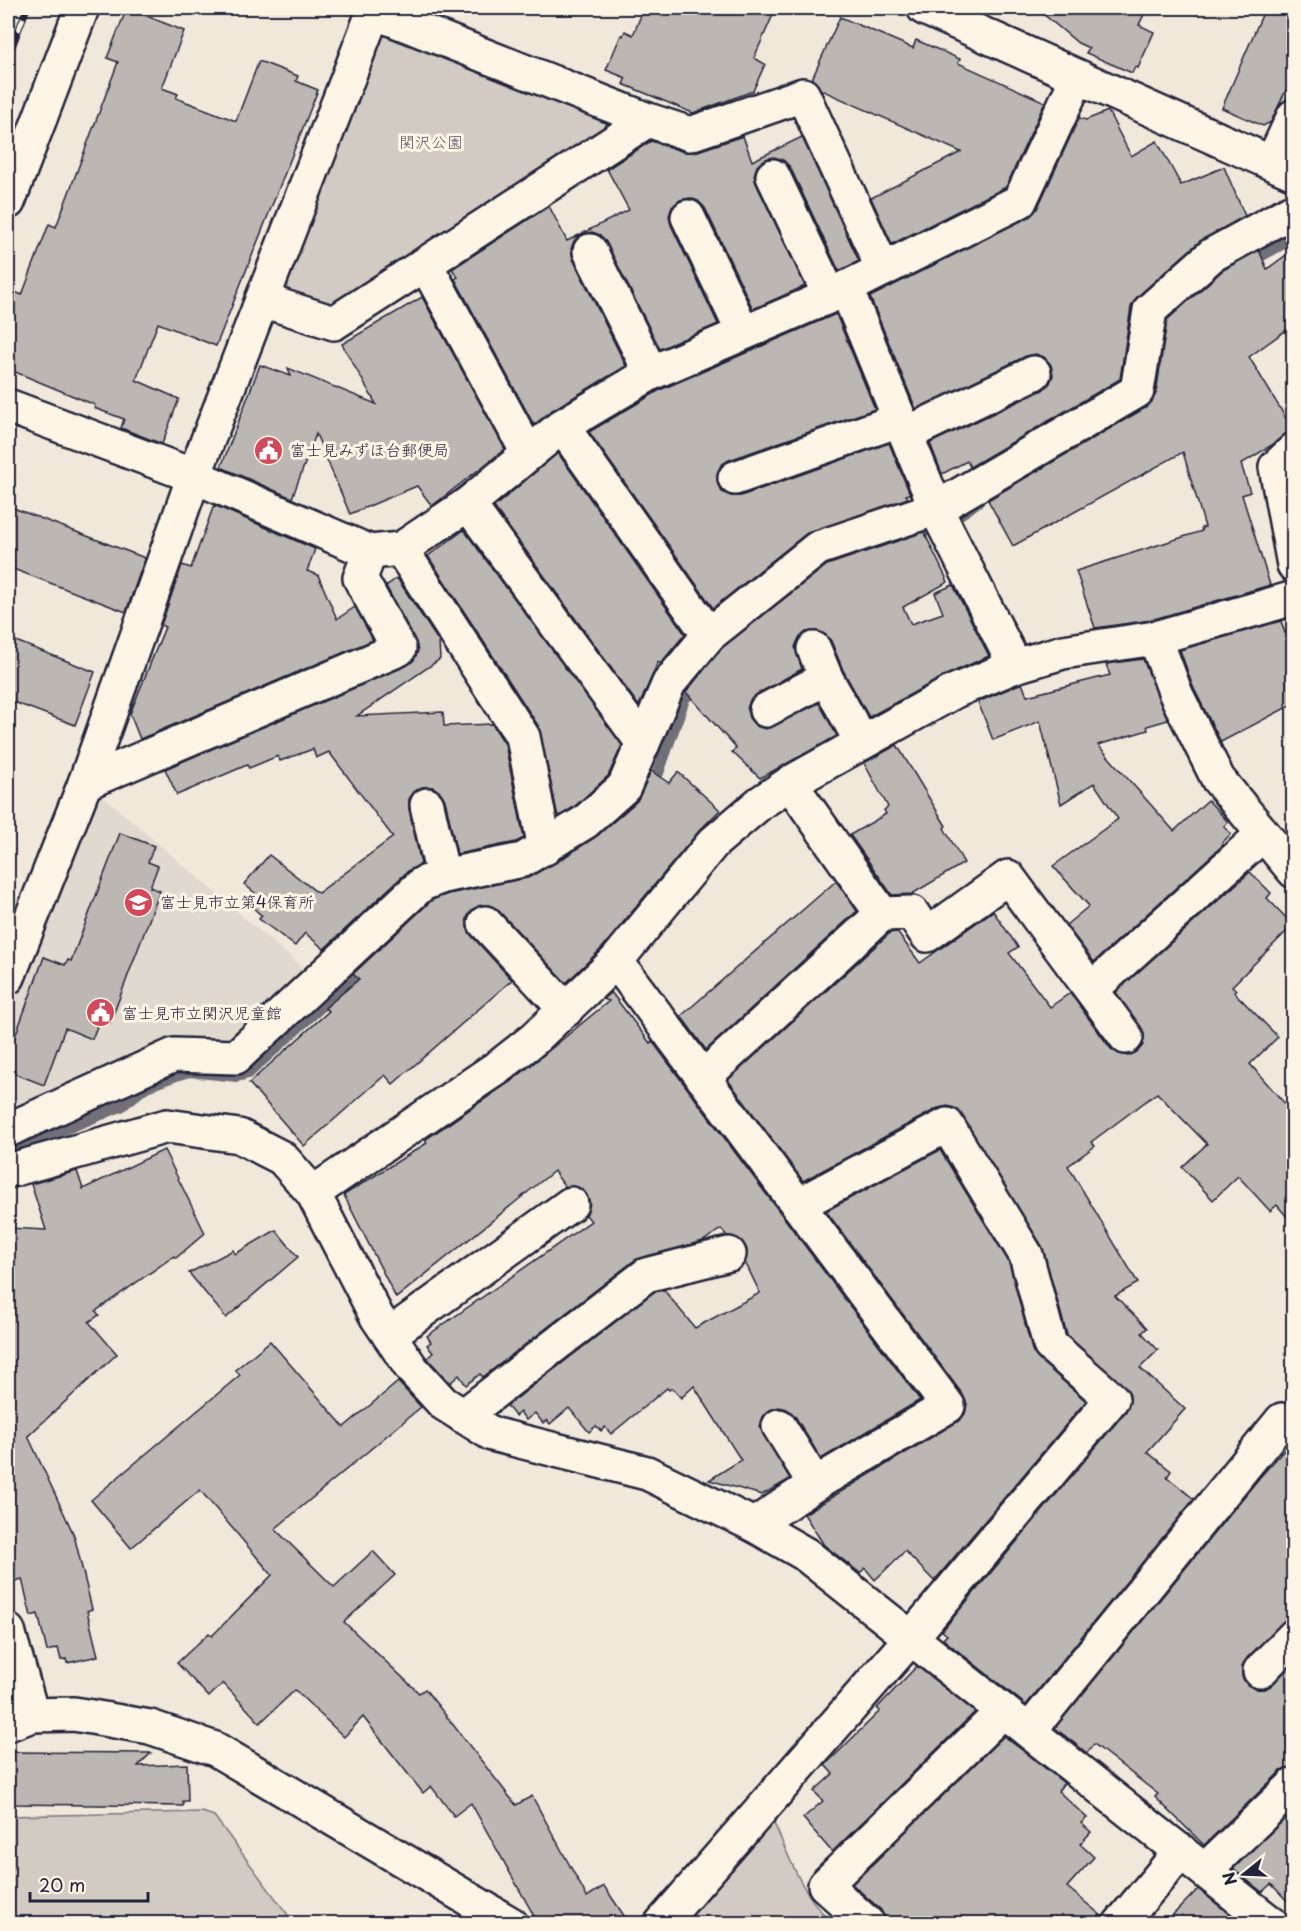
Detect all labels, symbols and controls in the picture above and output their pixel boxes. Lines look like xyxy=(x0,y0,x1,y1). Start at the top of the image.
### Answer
park label: 関沢公園 xyxy=(399,129,463,153)
public building icon: 富士見みずほ台郵便局 xyxy=(253,434,285,466)
place label: 富士見みずほ台郵便局 xyxy=(290,437,449,461)
school or university icon: 富士見市立第4保育所 xyxy=(123,886,155,918)
place label: 富士見市立第4保育所 xyxy=(160,889,315,913)
public building icon: 富士見市立関沢児童館 xyxy=(85,997,117,1029)
place label: 富士見市立関沢児童館 xyxy=(122,1000,282,1024)
north arrow xyxy=(1214,1844,1274,1904)
scale bar xyxy=(30,1865,148,1903)
text: N xyxy=(1215,1869,1242,1889)
text: 20 m xyxy=(39,1871,85,1898)

